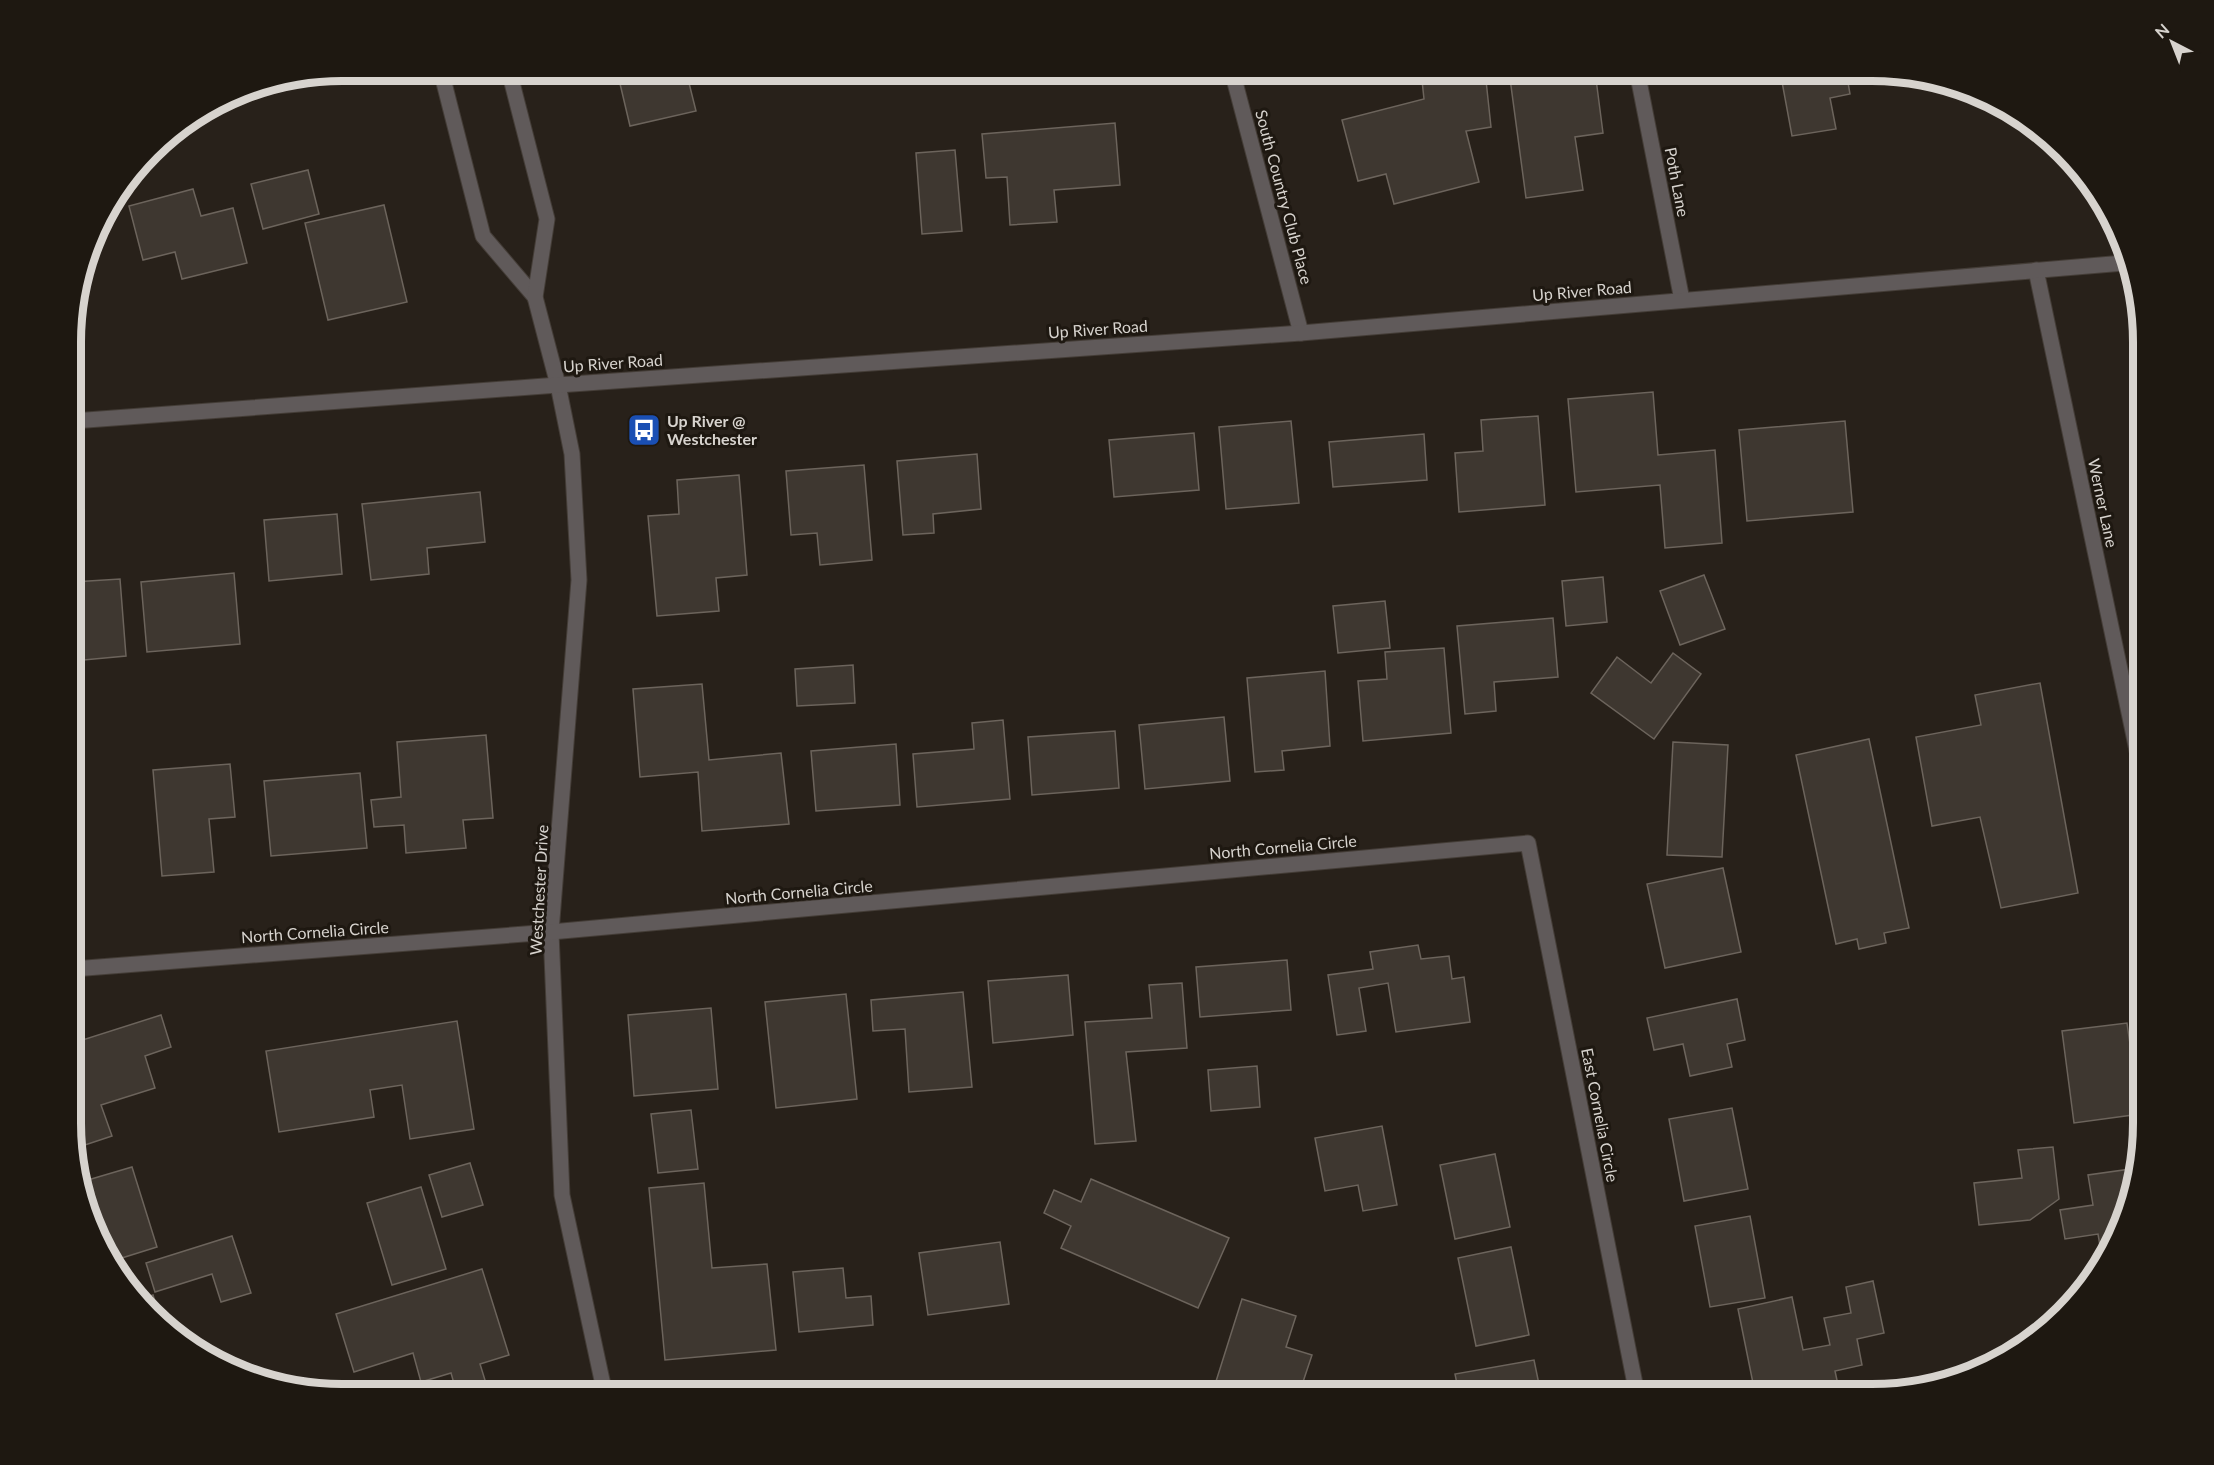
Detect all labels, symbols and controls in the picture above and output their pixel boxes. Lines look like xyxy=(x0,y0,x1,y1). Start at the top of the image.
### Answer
north arrow xyxy=(2142,12,2202,72)
text: N xyxy=(2151,19,2173,42)
street label: South Country Club Place xyxy=(1252,108,1317,286)
street label: Poth Lane xyxy=(1661,146,1694,218)
street label: Up River Road xyxy=(1531,277,1633,304)
street label: Up River Road xyxy=(1047,316,1148,341)
street label: Up River Road xyxy=(562,350,663,375)
place label: Up River @ Westchester xyxy=(667,411,757,448)
bus stop icon: Up River @ Westchester xyxy=(626,412,662,448)
street label: Werner Lane xyxy=(2085,457,2122,549)
street label: Westchester Drive xyxy=(526,824,551,956)
street label: North Cornelia Circle xyxy=(1208,831,1357,862)
street label: North Cornelia Circle xyxy=(724,876,873,907)
street label: North Cornelia Circle xyxy=(240,917,389,946)
street label: East Cornelia Circle xyxy=(1578,1046,1623,1184)

